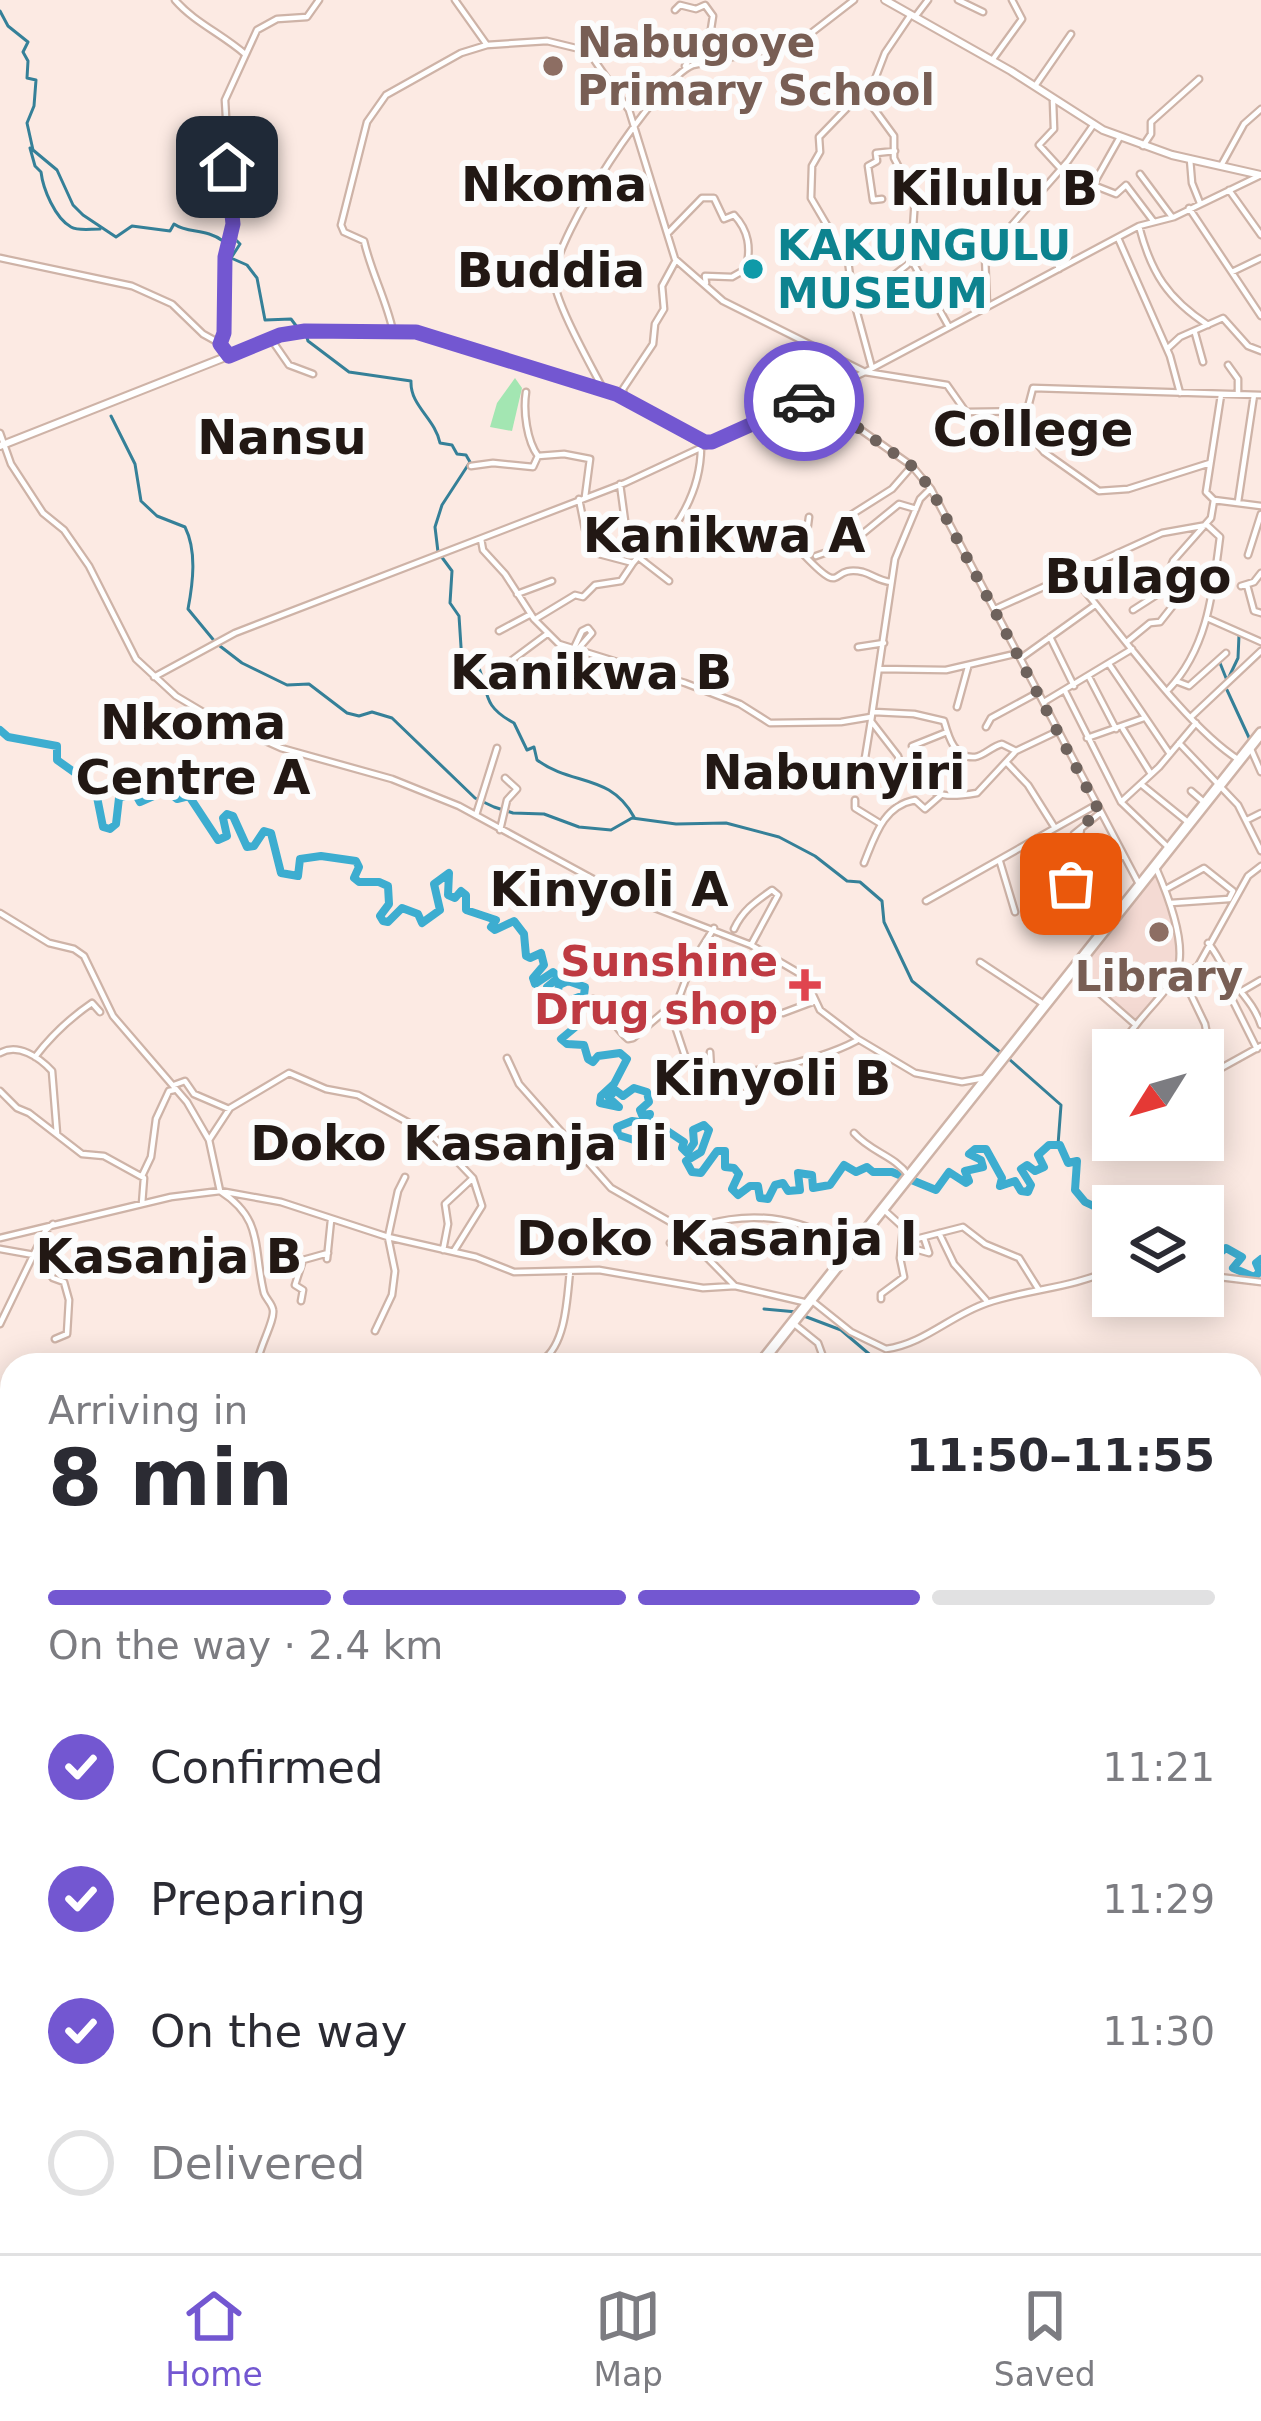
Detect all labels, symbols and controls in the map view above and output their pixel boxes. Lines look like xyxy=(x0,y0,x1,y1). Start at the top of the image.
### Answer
place label: Nabugoye Primary School xyxy=(577,18,935,115)
marker: Nabugoye Primary School xyxy=(540,53,566,79)
pin xyxy=(176,116,278,218)
icon: home xyxy=(194,134,260,200)
district label: Nkoma xyxy=(461,156,647,212)
district label: Kilulu B xyxy=(890,160,1098,216)
place label: KAKUNGULU MUSEUM xyxy=(777,221,1071,318)
district label: Buddia xyxy=(457,242,645,298)
marker: KAKUNGULU MUSEUM xyxy=(740,256,766,282)
courier xyxy=(744,341,864,461)
icon: car xyxy=(771,368,837,434)
district label: College xyxy=(933,401,1133,457)
district label: Nansu xyxy=(197,409,367,465)
district label: Kanikwa A xyxy=(583,507,865,563)
district label: Bulago xyxy=(1045,548,1231,604)
district label: Kanikwa B xyxy=(450,644,732,700)
district label: Nkoma Centre A xyxy=(76,694,310,805)
district label: Nabunyiri xyxy=(702,744,966,800)
pin xyxy=(1020,833,1122,935)
icon: bag xyxy=(1038,851,1104,917)
district label: Kinyoli A xyxy=(490,861,728,917)
marker: Library xyxy=(1146,919,1172,945)
place label: Sunshine Drug shop xyxy=(534,937,778,1034)
place label: Library xyxy=(1075,952,1243,1001)
marker: Sunshine Drug shop xyxy=(789,969,821,1001)
north arrow xyxy=(1092,1029,1224,1161)
map controls xyxy=(1092,1029,1224,1317)
district label: Kinyoli B xyxy=(653,1050,891,1106)
district label: Doko Kasanja Ii xyxy=(250,1115,668,1171)
button: layers xyxy=(1092,1185,1224,1317)
district label: Doko Kasanja I xyxy=(516,1210,918,1266)
district label: Kasanja B xyxy=(36,1228,302,1284)
text: Arriving in xyxy=(48,1388,248,1433)
text: 11:50–11:55 xyxy=(906,1429,1215,1482)
text: 8 min xyxy=(48,1433,293,1523)
text: On the way · 2.4 km xyxy=(48,1623,443,1668)
icon: check xyxy=(48,1734,114,1800)
text: Confirmed xyxy=(150,1741,384,1794)
text: 11:21 xyxy=(1103,1745,1215,1790)
icon: check xyxy=(48,1866,114,1932)
text: Preparing xyxy=(150,1873,366,1926)
text: 11:29 xyxy=(1103,1877,1215,1922)
icon: check xyxy=(48,1998,114,2064)
text: On the way xyxy=(150,2005,407,2058)
text: 11:30 xyxy=(1103,2009,1215,2054)
text: Delivered xyxy=(150,2137,365,2190)
tab: Home xyxy=(165,2283,263,2394)
tab: Map xyxy=(593,2283,663,2394)
tab: Saved xyxy=(994,2283,1096,2394)

